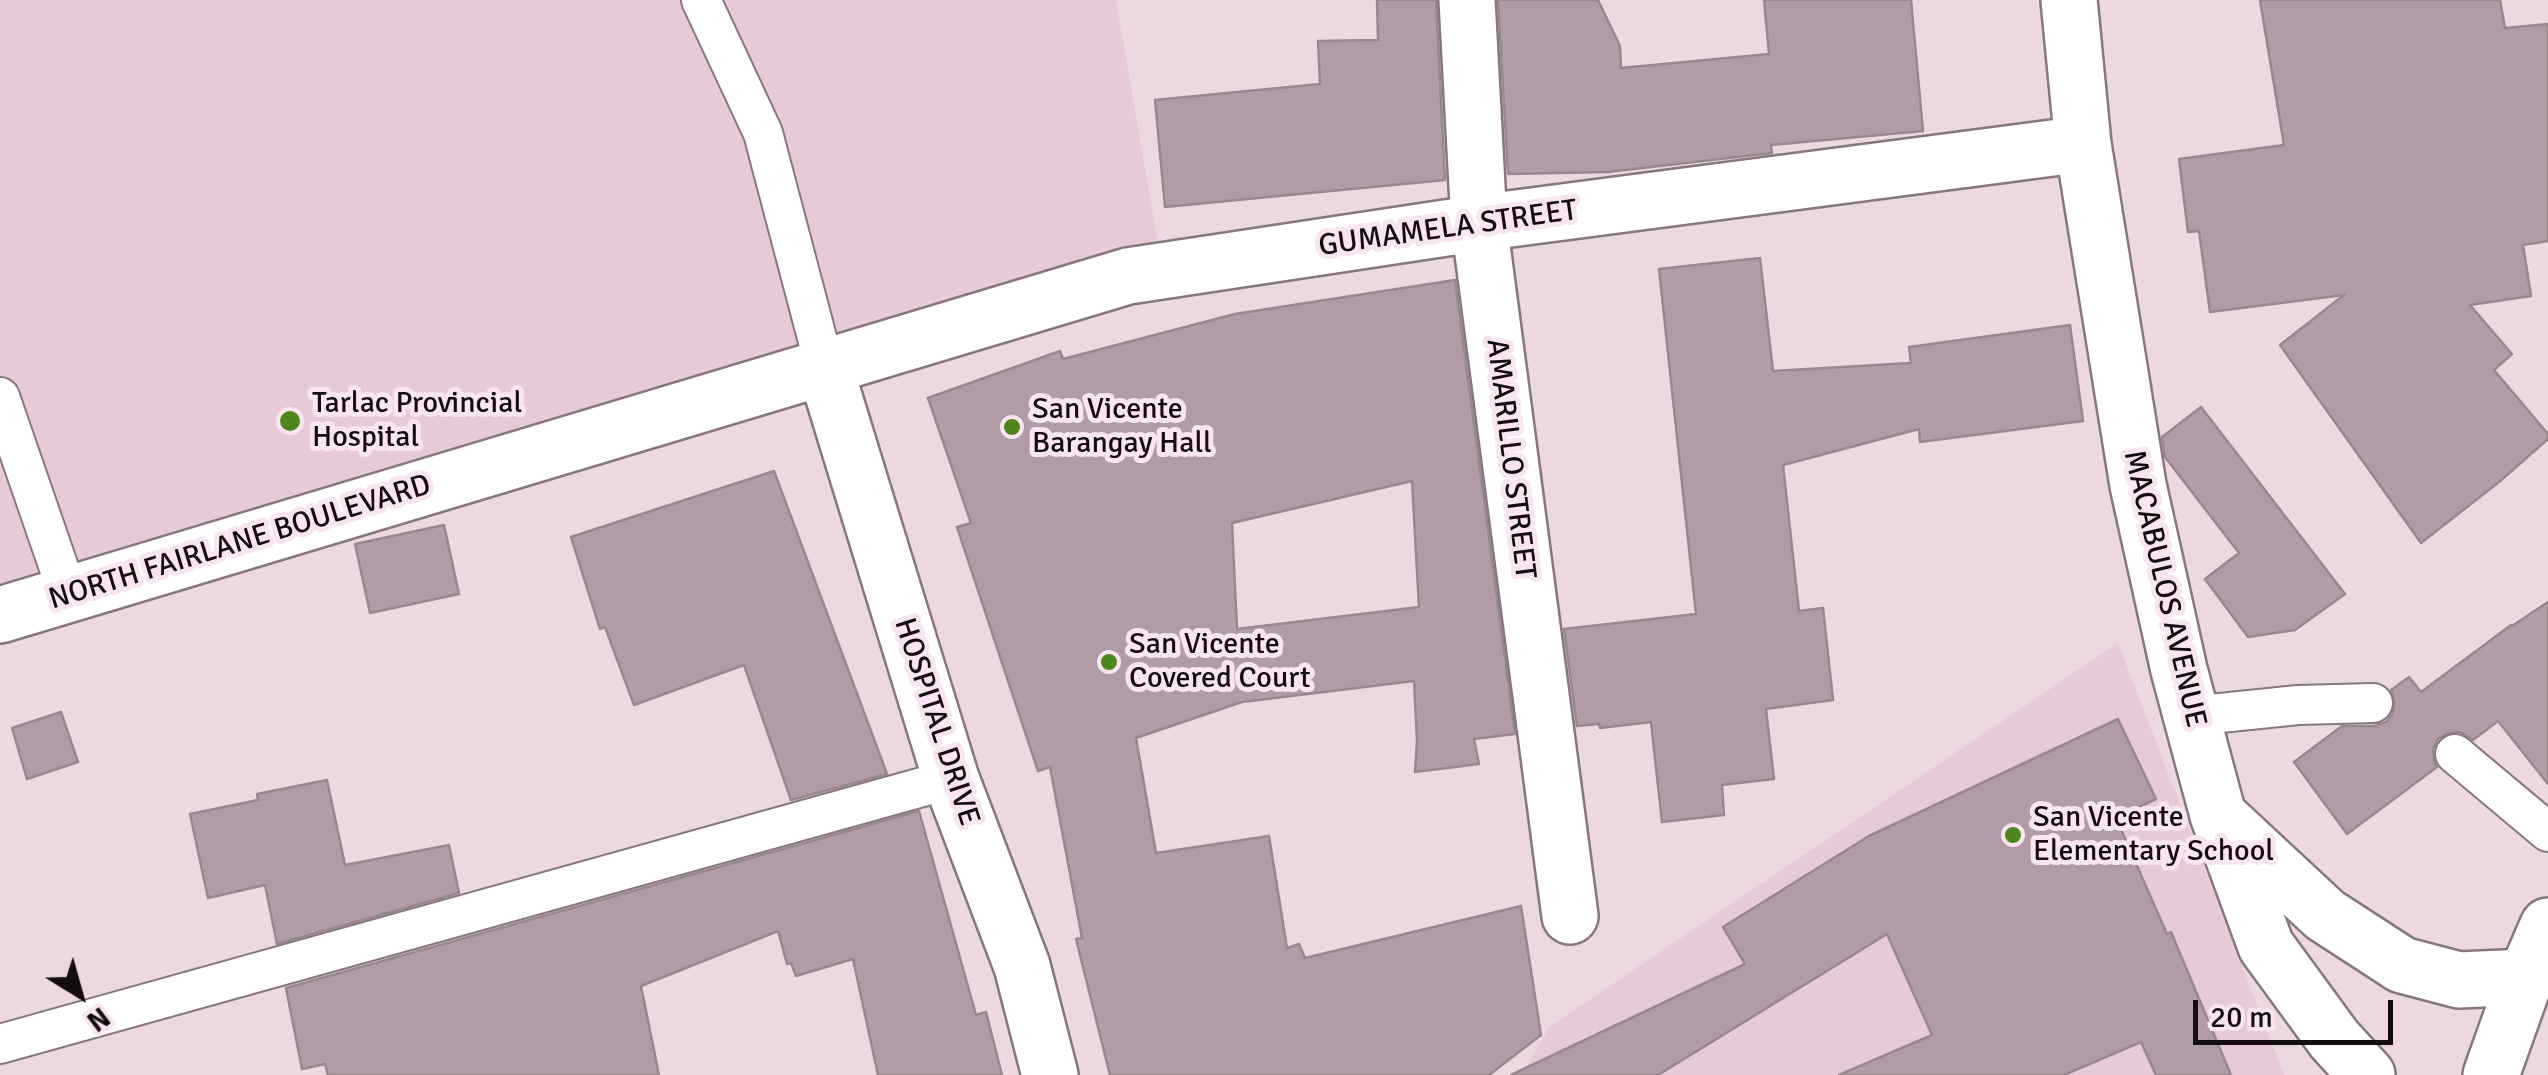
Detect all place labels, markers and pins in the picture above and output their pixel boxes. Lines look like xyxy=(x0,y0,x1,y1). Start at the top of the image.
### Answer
place label: Tarlac Provincial Hospital xyxy=(312,386,522,456)
place label: San Vicente Barangay Hall xyxy=(1032,392,1212,462)
marker: Tarlac Provincial Hospital xyxy=(277,408,303,434)
marker: San Vicente Barangay Hall xyxy=(1001,416,1023,438)
place label: San Vicente Covered Court xyxy=(1129,627,1311,698)
marker: San Vicente Covered Court xyxy=(1098,651,1120,673)
place label: San Vicente Elementary School xyxy=(2033,800,2274,870)
marker: San Vicente Elementary School xyxy=(2002,824,2024,846)

